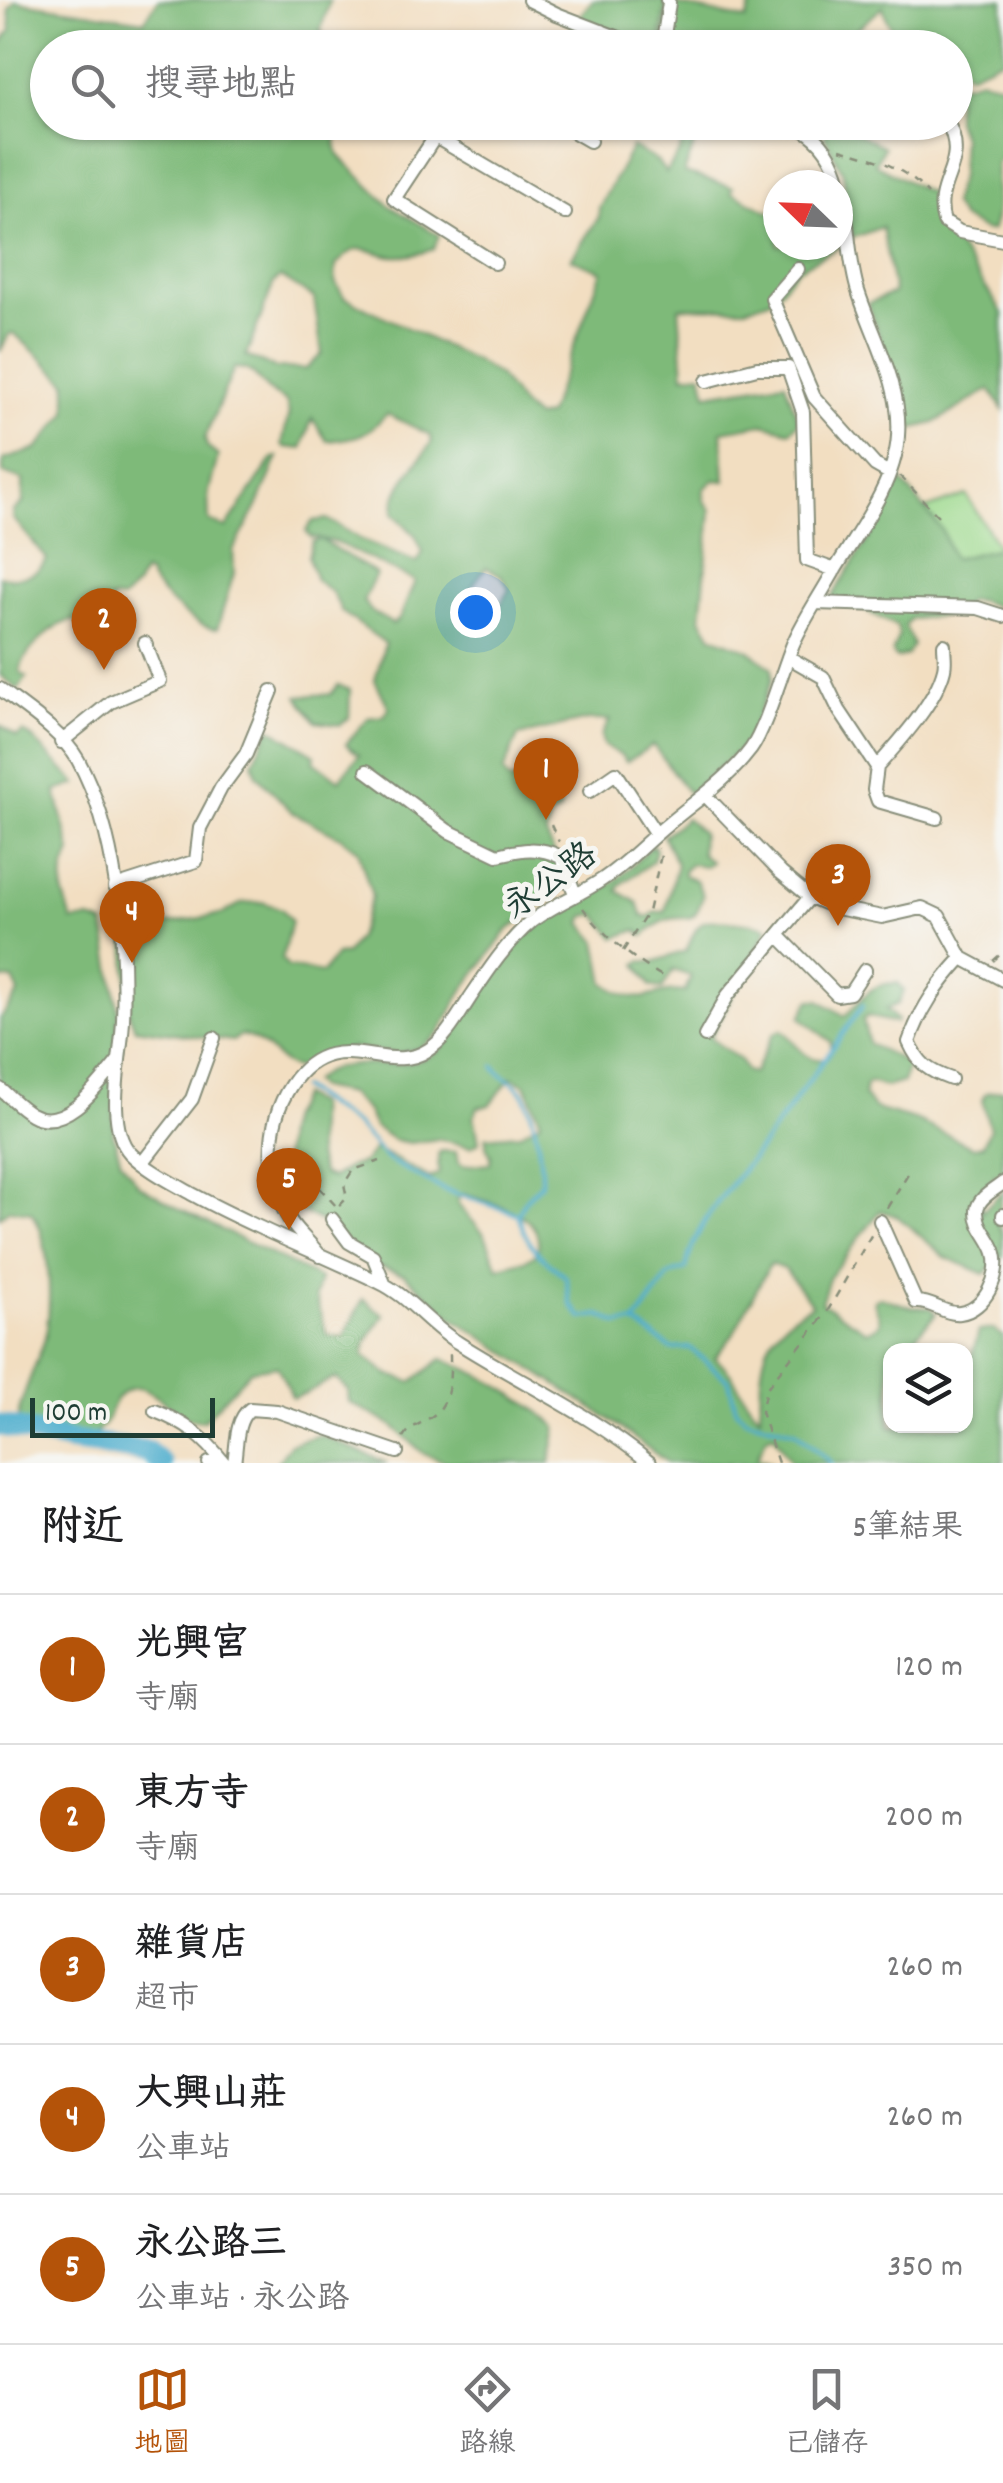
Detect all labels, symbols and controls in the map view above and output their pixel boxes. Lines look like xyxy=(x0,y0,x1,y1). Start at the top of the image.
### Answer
search box xyxy=(30,30,973,140)
icon: search xyxy=(65,58,120,113)
text: 搜尋地點 xyxy=(145,60,297,115)
north arrow xyxy=(763,170,853,260)
your location xyxy=(450,587,501,638)
pin: 2 xyxy=(72,588,136,670)
pin: 1 xyxy=(514,738,578,820)
street label: 永公路 xyxy=(495,832,609,934)
pin: 3 xyxy=(806,844,870,926)
pin: 4 xyxy=(100,880,164,963)
pin: 5 xyxy=(256,1148,322,1230)
map controls xyxy=(883,1343,973,1433)
button: layers xyxy=(883,1343,973,1433)
scale bar xyxy=(30,1393,215,1438)
text: 100 m xyxy=(45,1395,107,1435)
text: 附近 xyxy=(40,1501,124,1561)
text: 5筆結果 xyxy=(852,1507,963,1553)
text: 光興宮 xyxy=(135,1619,249,1674)
text: 1 xyxy=(69,1646,76,1692)
text: 120 m xyxy=(895,1646,963,1692)
text: 寺廟 xyxy=(135,1678,199,1724)
text: 東方寺 xyxy=(135,1769,249,1824)
text: 2 xyxy=(66,1796,79,1842)
text: 200 m xyxy=(885,1796,963,1842)
text: 寺廟 xyxy=(135,1828,199,1874)
text: 雜貨店 xyxy=(135,1919,249,1974)
text: 3 xyxy=(65,1946,80,1992)
text: 260 m xyxy=(887,1946,963,1992)
text: 超市 xyxy=(135,1978,199,2024)
text: 大興山莊 xyxy=(135,2069,287,2124)
text: 4 xyxy=(66,2096,79,2142)
text: 260 m xyxy=(887,2096,963,2142)
text: 公車站 xyxy=(135,2128,231,2174)
text: 永公路三 xyxy=(135,2219,287,2274)
text: 5 xyxy=(65,2246,80,2292)
text: 350 m xyxy=(887,2246,963,2292)
text: 公車站 · 永公路 xyxy=(135,2278,349,2324)
tab: 地圖 xyxy=(134,2362,191,2466)
tab: 路線 xyxy=(459,2362,516,2466)
tab: 已儲存 xyxy=(784,2362,869,2466)

